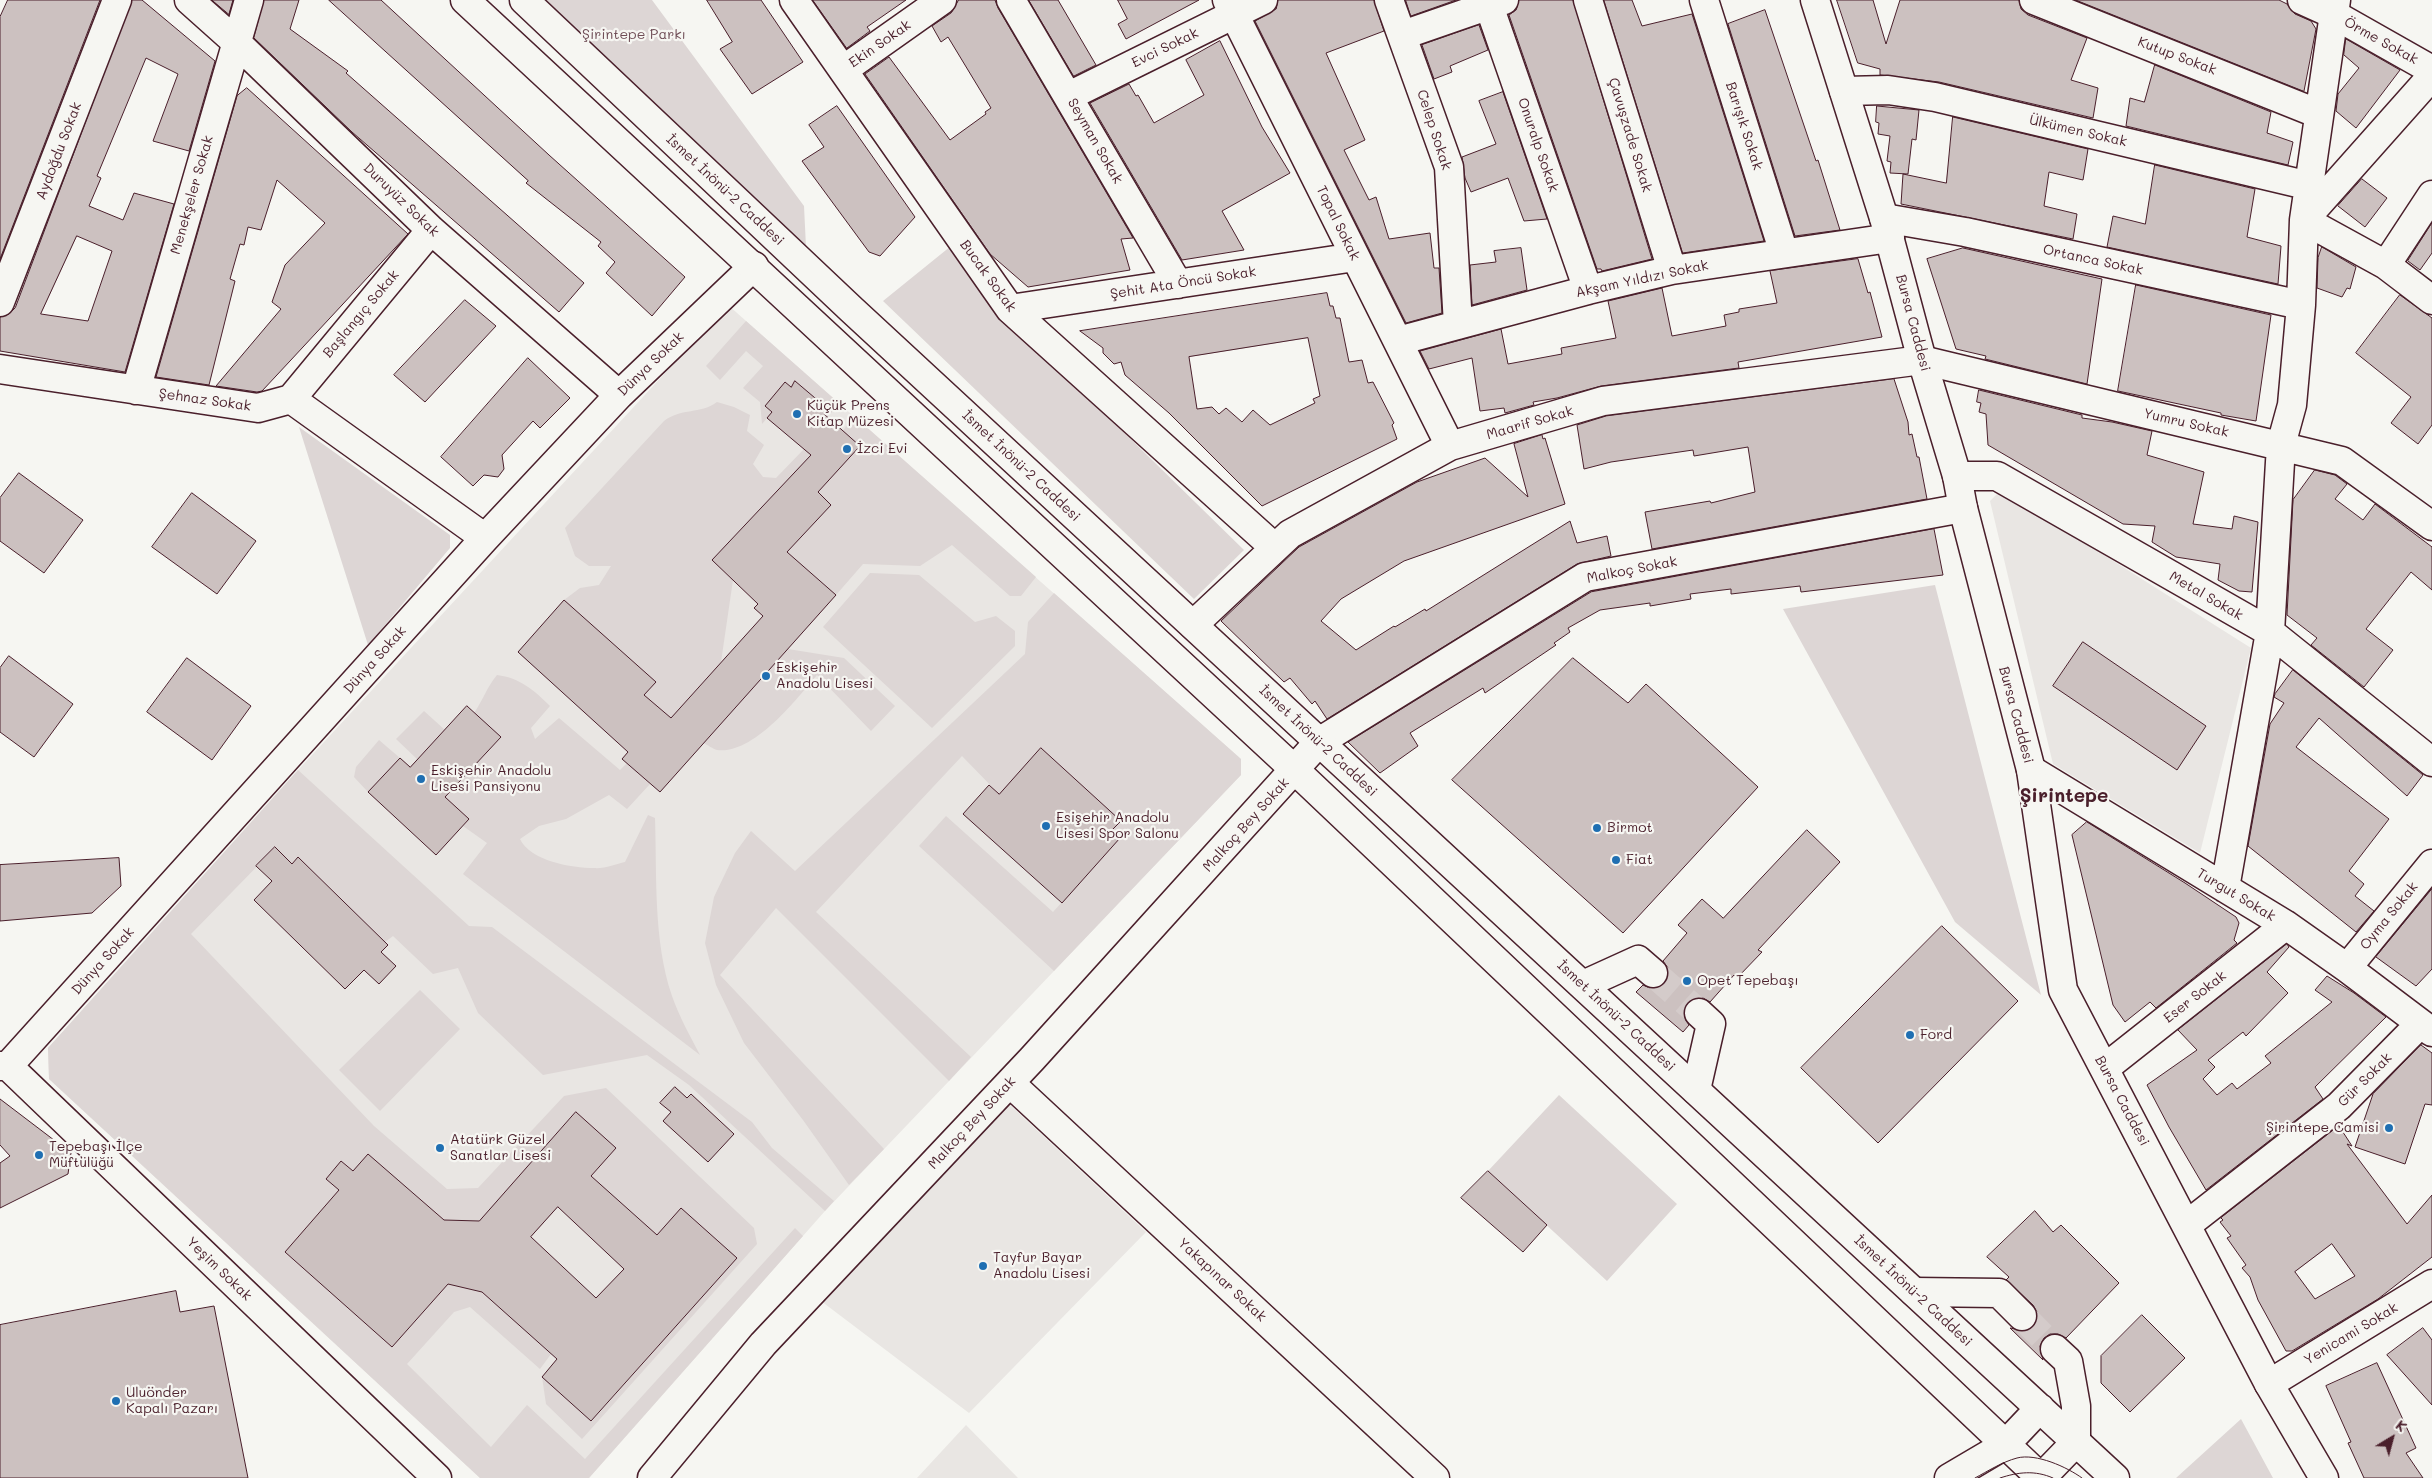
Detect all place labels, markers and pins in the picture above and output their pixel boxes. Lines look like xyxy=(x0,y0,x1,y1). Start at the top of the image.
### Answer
place label: Küçük Prens Kitap Müzesi xyxy=(807,398,894,431)
marker: Küçük Prens Kitap Müzesi xyxy=(791,408,803,420)
place label: İzci Evi xyxy=(857,441,908,457)
marker: İzci Evi xyxy=(841,443,853,455)
place label: Eskişehir Anadolu Lisesi xyxy=(776,660,873,692)
marker: Eskişehir Anadolu Lisesi xyxy=(760,670,772,682)
place label: Eskişehir Anadolu Lisesi Pansiyonu xyxy=(431,763,551,796)
marker: Eskişehir Anadolu Lisesi Pansiyonu xyxy=(415,773,427,785)
place label: Esişehir Anadolu Lisesi Spor Salonu xyxy=(1056,810,1179,842)
marker: Esişehir Anadolu Lisesi Spor Salonu xyxy=(1040,820,1052,832)
place label: Birmot xyxy=(1607,820,1653,836)
marker: Birmot xyxy=(1591,822,1603,834)
place label: Fiat xyxy=(1626,852,1653,868)
marker: Fiat xyxy=(1610,854,1622,866)
place label: Opet Tepebaşı xyxy=(1697,973,1799,989)
marker: Opet Tepebaşı xyxy=(1681,975,1693,987)
place label: Ford xyxy=(1920,1027,1952,1043)
marker: Ford xyxy=(1904,1029,1916,1041)
place label: Şirintepe Camisi xyxy=(2266,1120,2379,1136)
marker: Şirintepe Camisi xyxy=(2383,1122,2395,1134)
place label: Atatürk Güzel Sanatlar Lisesi xyxy=(450,1132,551,1164)
place label: Tepebaşı İlçe Müftülüğü xyxy=(49,1139,143,1172)
marker: Atatürk Güzel Sanatlar Lisesi xyxy=(434,1142,446,1154)
marker: Tepebaşı İlçe Müftülüğü xyxy=(33,1149,45,1161)
place label: Tayfur Bayar Anadolu Lisesi xyxy=(993,1250,1090,1282)
marker: Tayfur Bayar Anadolu Lisesi xyxy=(977,1260,989,1272)
place label: Uluönder Kapalı Pazarı xyxy=(126,1385,218,1418)
marker: Uluönder Kapalı Pazarı xyxy=(110,1395,122,1407)

